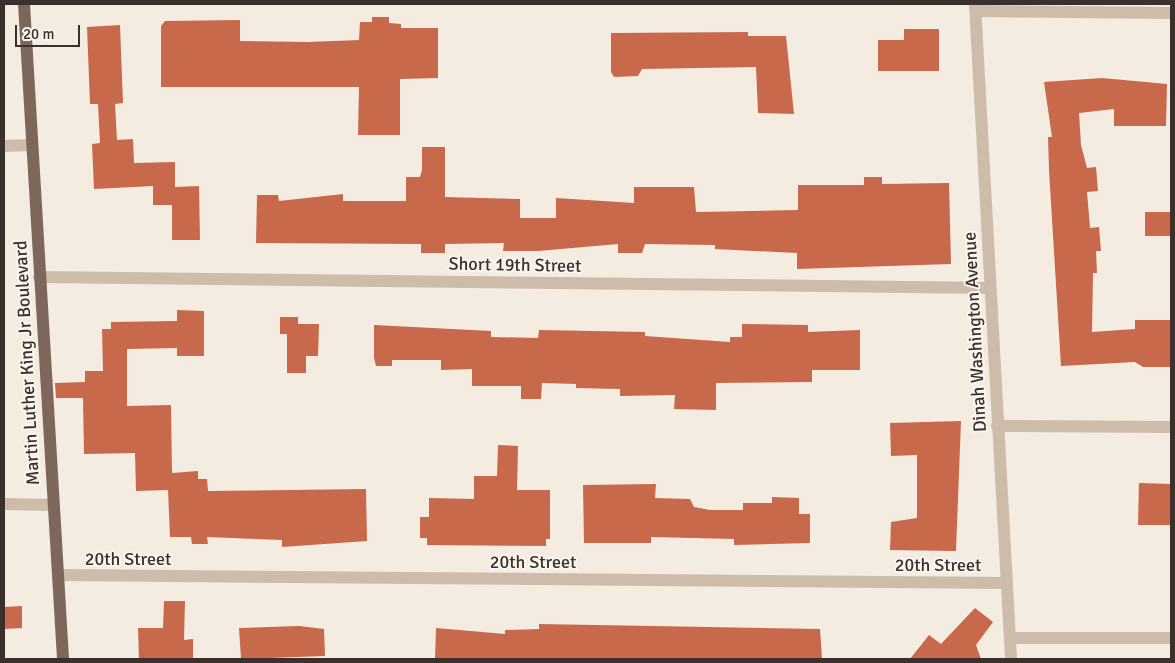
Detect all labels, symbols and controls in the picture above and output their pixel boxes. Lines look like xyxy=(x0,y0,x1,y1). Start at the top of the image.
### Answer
scale bar xyxy=(18,15,82,47)
text: 20 m xyxy=(23,25,54,43)
street label: Dinah Washington Avenue xyxy=(959,231,991,433)
street label: Martin Luther King Jr Boulevard xyxy=(10,240,44,486)
street label: Short 19th Street xyxy=(448,253,582,277)
street label: 20th Street xyxy=(85,548,171,570)
street label: 20th Street xyxy=(490,551,576,573)
street label: 20th Street xyxy=(895,554,981,576)

